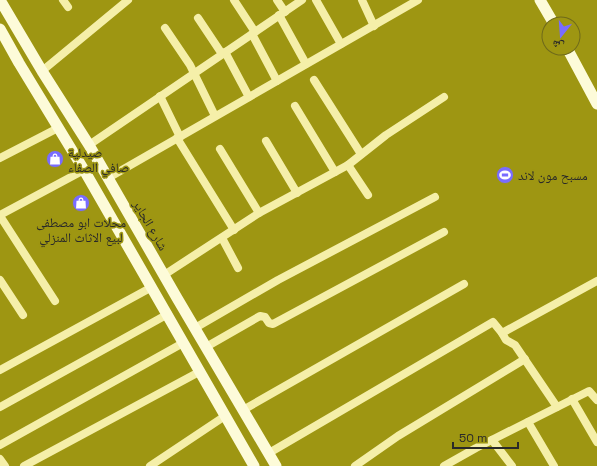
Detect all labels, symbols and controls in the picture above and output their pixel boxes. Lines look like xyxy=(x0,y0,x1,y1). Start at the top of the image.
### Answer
north arrow xyxy=(541,16,581,56)
text: ش xyxy=(550,36,566,54)
place label: صيدلية صافي الصفاء xyxy=(68,144,129,178)
shop icon: صيدلية صافي الصفاء xyxy=(45,149,65,169)
sports icon: مسبح مون لاند xyxy=(495,165,515,185)
place label: مسبح مون لاند xyxy=(518,167,588,185)
shop icon: محلات ابو مصطفى لبيع الاثاث المنزلي xyxy=(71,193,91,213)
street label: شارع الجاير xyxy=(128,196,172,254)
place label: محلات ابو مصطفى لبيع الاثاث المنزلي xyxy=(36,214,126,248)
scale bar xyxy=(453,424,518,450)
text: 50 m xyxy=(459,430,487,446)

